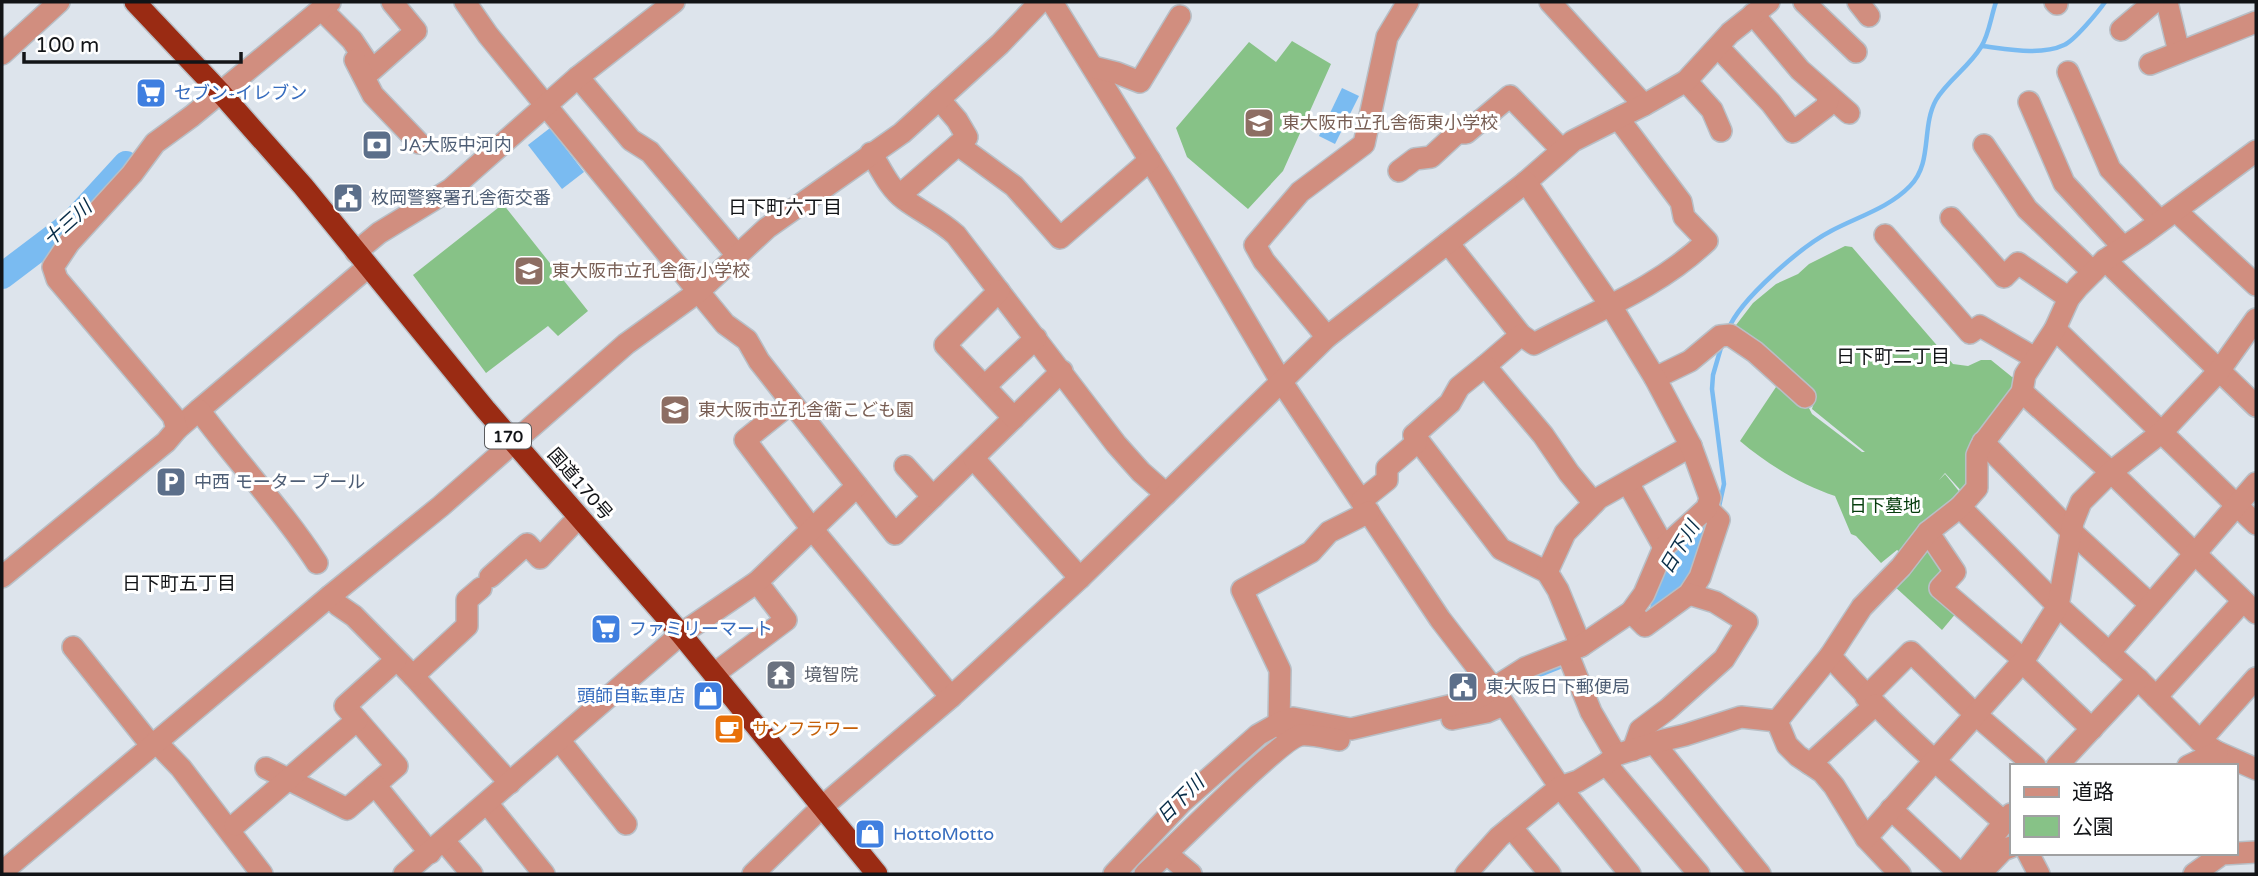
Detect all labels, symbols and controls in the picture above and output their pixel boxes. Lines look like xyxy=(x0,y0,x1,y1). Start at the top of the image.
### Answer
scale bar xyxy=(24,21,242,65)
text: 100 m xyxy=(35,33,99,58)
supermarket icon: セブン-イレブン xyxy=(134,76,168,110)
place label: セブン-イレブン xyxy=(174,82,307,104)
school or university icon: 東大阪市立孔舎衙東小学校 xyxy=(1242,106,1276,140)
place label: 東大阪市立孔舎衙東小学校 xyxy=(1282,112,1498,134)
bank icon: JA大阪中河内 xyxy=(360,128,394,162)
place label: JA大阪中河内 xyxy=(400,134,512,156)
public building icon: 枚岡警察署孔舎衙交番 xyxy=(331,181,365,215)
place label: 枚岡警察署孔舎衙交番 xyxy=(371,187,551,209)
water label: 十三川 xyxy=(39,195,98,251)
district label: 日下町六丁目 xyxy=(728,197,842,219)
school or university icon: 東大阪市立孔舎衙小学校 xyxy=(512,254,546,288)
place label: 東大阪市立孔舎衙小学校 xyxy=(552,260,750,282)
district label: 日下町二丁目 xyxy=(1836,346,1950,368)
school or university icon: 東大阪市立孔舎衛こども園 xyxy=(658,393,692,427)
place label: 東大阪市立孔舎衛こども園 xyxy=(698,399,914,421)
road number: 170 xyxy=(485,424,531,448)
street label: 国道170号 xyxy=(543,444,617,524)
parking icon: 中西 モーター プール xyxy=(154,465,188,499)
place label: 中西 モーター プール xyxy=(194,471,365,493)
park label: 日下墓地 xyxy=(1849,495,1921,517)
water label: 日下川 xyxy=(1656,516,1705,578)
district label: 日下町五丁目 xyxy=(122,573,236,595)
supermarket icon: ファミリーマート xyxy=(589,612,623,646)
place label: ファミリーマート xyxy=(629,618,773,640)
temple icon: 境智院 xyxy=(764,658,798,692)
place label: 境智院 xyxy=(804,664,858,686)
public building icon: 東大阪日下郵便局 xyxy=(1446,670,1480,704)
place label: 東大阪日下郵便局 xyxy=(1486,676,1630,698)
shop icon: 頭師自転車店 xyxy=(691,679,725,713)
place label: 頭師自転車店 xyxy=(577,685,685,707)
cafe icon: サンフラワー xyxy=(712,712,746,746)
place label: サンフラワー xyxy=(752,718,859,740)
legend xyxy=(2010,764,2237,855)
water label: 日下川 xyxy=(1153,770,1210,828)
text: 道路 xyxy=(2072,780,2114,805)
text: 公園 xyxy=(2072,815,2114,840)
shop icon: HottoMotto xyxy=(853,817,887,851)
place label: HottoMotto xyxy=(893,823,994,845)

